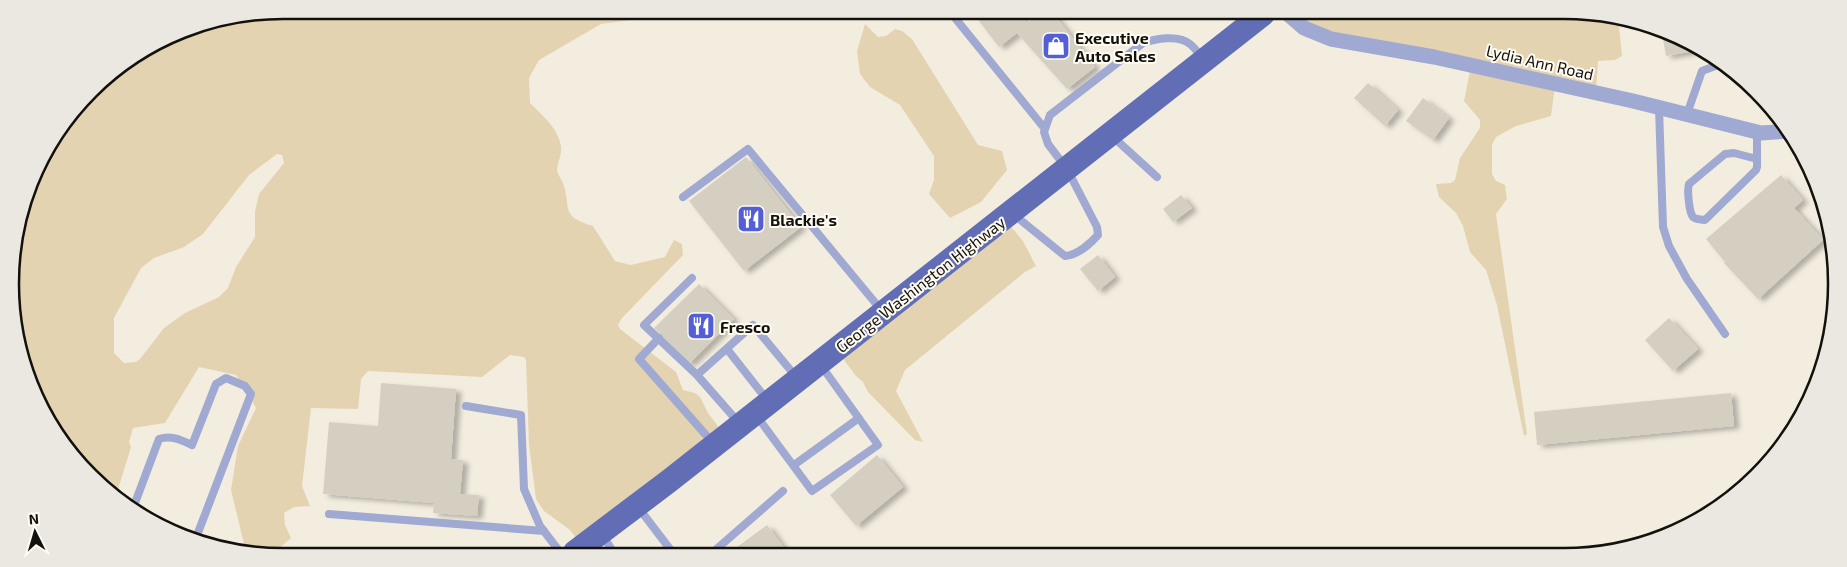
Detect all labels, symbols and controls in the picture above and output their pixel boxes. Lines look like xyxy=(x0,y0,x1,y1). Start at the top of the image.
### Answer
place label: Executive Auto Sales xyxy=(1075,28,1156,65)
shop icon: Executive Auto Sales xyxy=(1041,31,1071,61)
street label: Lydia Ann Road xyxy=(1484,40,1596,84)
restaurant icon: Blackie's xyxy=(736,204,766,234)
place label: Blackie's xyxy=(770,210,837,229)
street label: George Washington Highway xyxy=(832,212,1009,356)
restaurant icon: Fresco xyxy=(686,311,716,341)
place label: Fresco xyxy=(720,317,770,336)
north arrow xyxy=(10,507,60,557)
text: N xyxy=(28,510,40,527)

